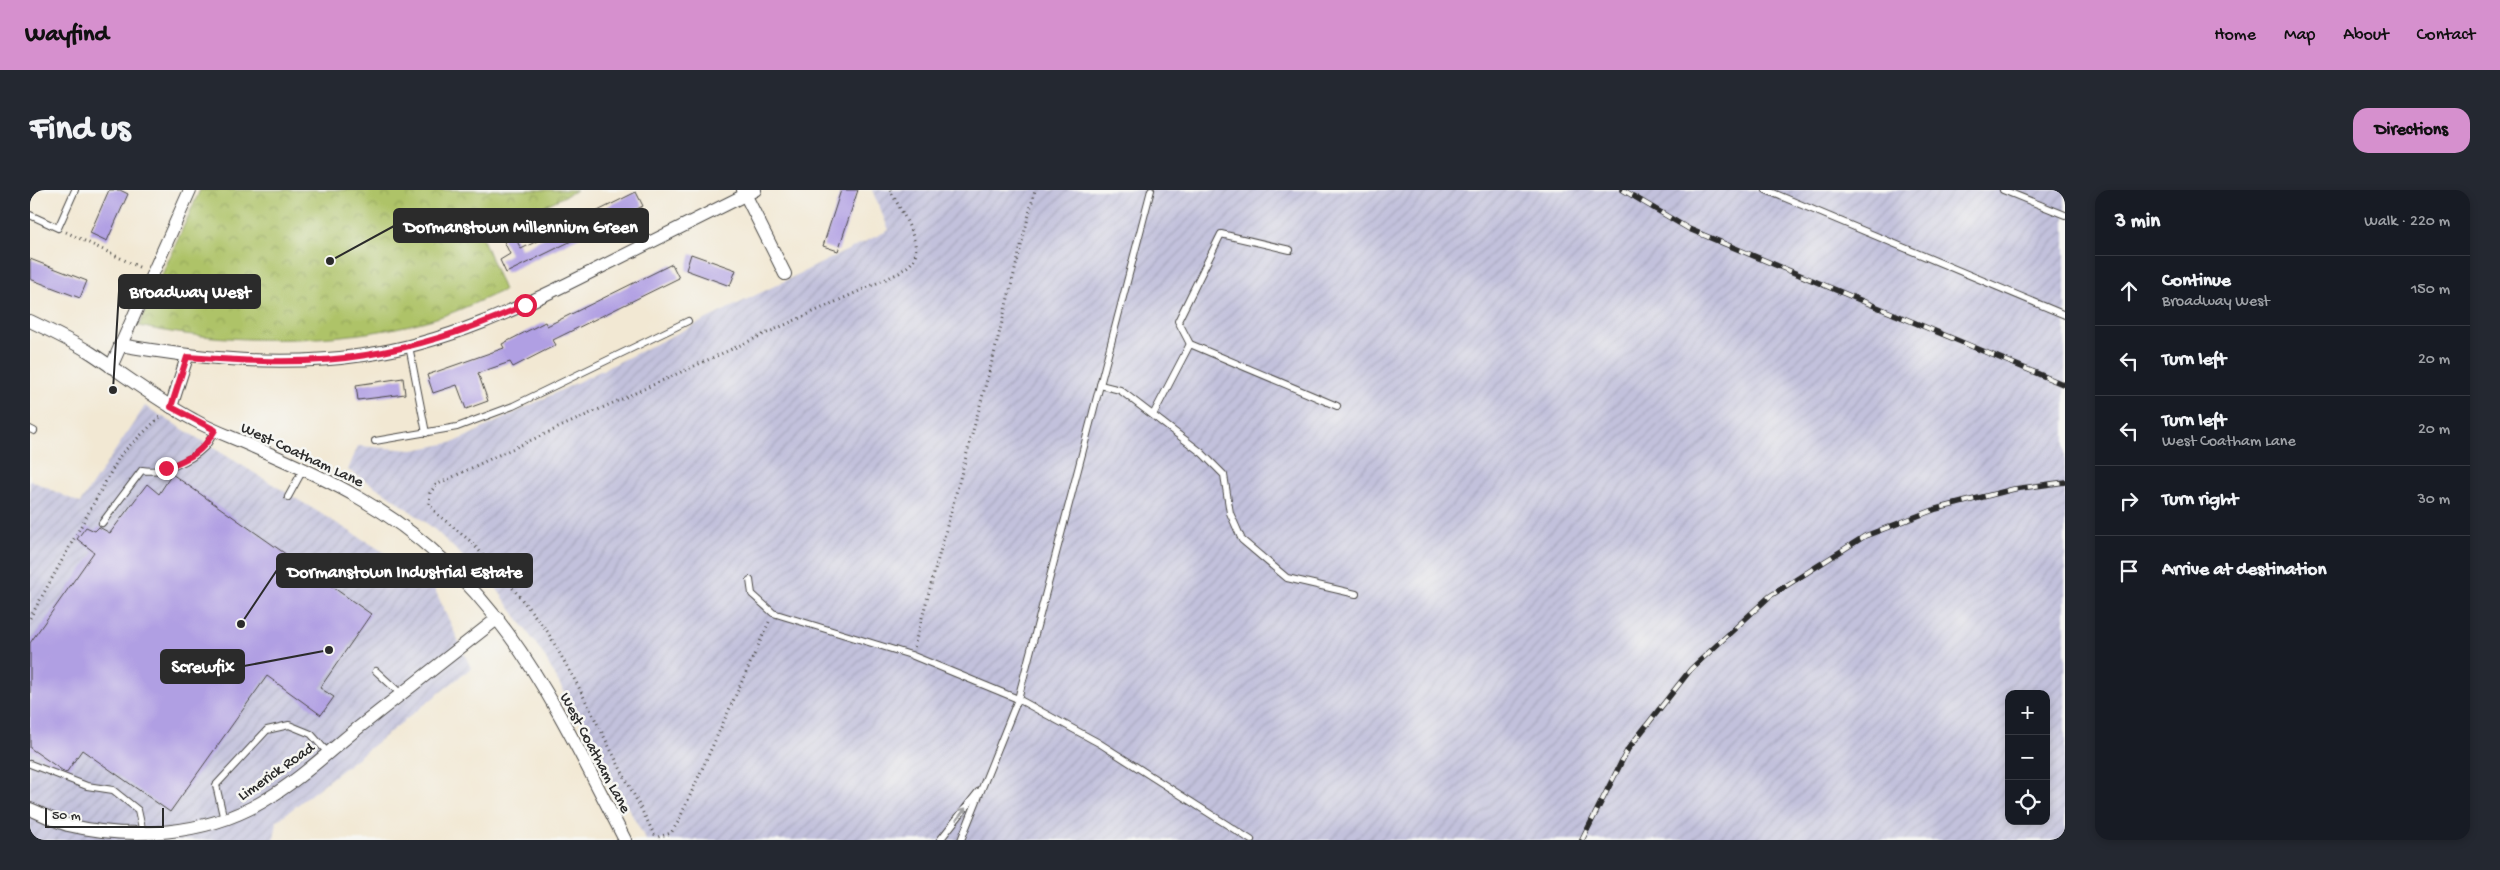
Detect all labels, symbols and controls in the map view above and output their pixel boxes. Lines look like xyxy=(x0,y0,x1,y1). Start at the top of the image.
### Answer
text: Wayfind xyxy=(25,21,109,50)
text: Home xyxy=(2214,25,2256,46)
text: Map xyxy=(2284,25,2315,46)
text: About xyxy=(2343,25,2389,46)
text: Contact xyxy=(2417,25,2475,46)
button: Directions xyxy=(2353,108,2470,153)
text: Find us xyxy=(30,110,130,151)
callout: Dormanstown Millennium Green xyxy=(394,209,648,242)
text: 3 min xyxy=(2115,210,2160,235)
text: Walk · 220 m xyxy=(2364,213,2450,232)
text: Dormanstown Millennium Green xyxy=(402,218,638,239)
text: Continue xyxy=(2162,270,2231,293)
callout: Broadway West xyxy=(119,275,260,308)
icon: ahead xyxy=(2115,277,2143,305)
text: 150 m xyxy=(2411,281,2450,300)
text: Broadway West xyxy=(128,283,252,304)
text: Broadway West xyxy=(2162,293,2270,312)
route start xyxy=(514,294,537,317)
icon: left xyxy=(2115,347,2143,375)
text: Turn left xyxy=(2162,349,2226,372)
text: 20 m xyxy=(2418,351,2450,370)
text: Turn left xyxy=(2162,410,2226,433)
icon: left xyxy=(2115,417,2143,445)
street label: West Coatham Lane xyxy=(237,419,367,493)
text: 20 m xyxy=(2418,421,2450,440)
text: West Coatham Lane xyxy=(2162,433,2296,452)
route end xyxy=(155,457,178,480)
icon: right xyxy=(2115,487,2143,515)
text: Turn right xyxy=(2162,489,2238,512)
text: 30 m xyxy=(2417,491,2450,510)
callout: Dormanstown Industrial Estate xyxy=(277,554,532,587)
icon: arrive xyxy=(2115,557,2143,585)
text: Arrive at destination xyxy=(2162,559,2326,582)
text: Dormanstown Industrial Estate xyxy=(285,563,523,584)
callout: Screwfix xyxy=(161,650,244,683)
text: Screwfix xyxy=(172,658,235,679)
street label: West Coatham Lane xyxy=(554,690,634,818)
map controls xyxy=(2005,690,2050,825)
button: + xyxy=(2005,690,2050,735)
button: − xyxy=(2005,735,2050,780)
street label: Limerick Road xyxy=(235,739,320,806)
button: locate xyxy=(2005,780,2050,825)
scale bar xyxy=(45,805,164,828)
text: 50 m xyxy=(52,808,81,825)
one-way arrow xyxy=(955,808,966,821)

